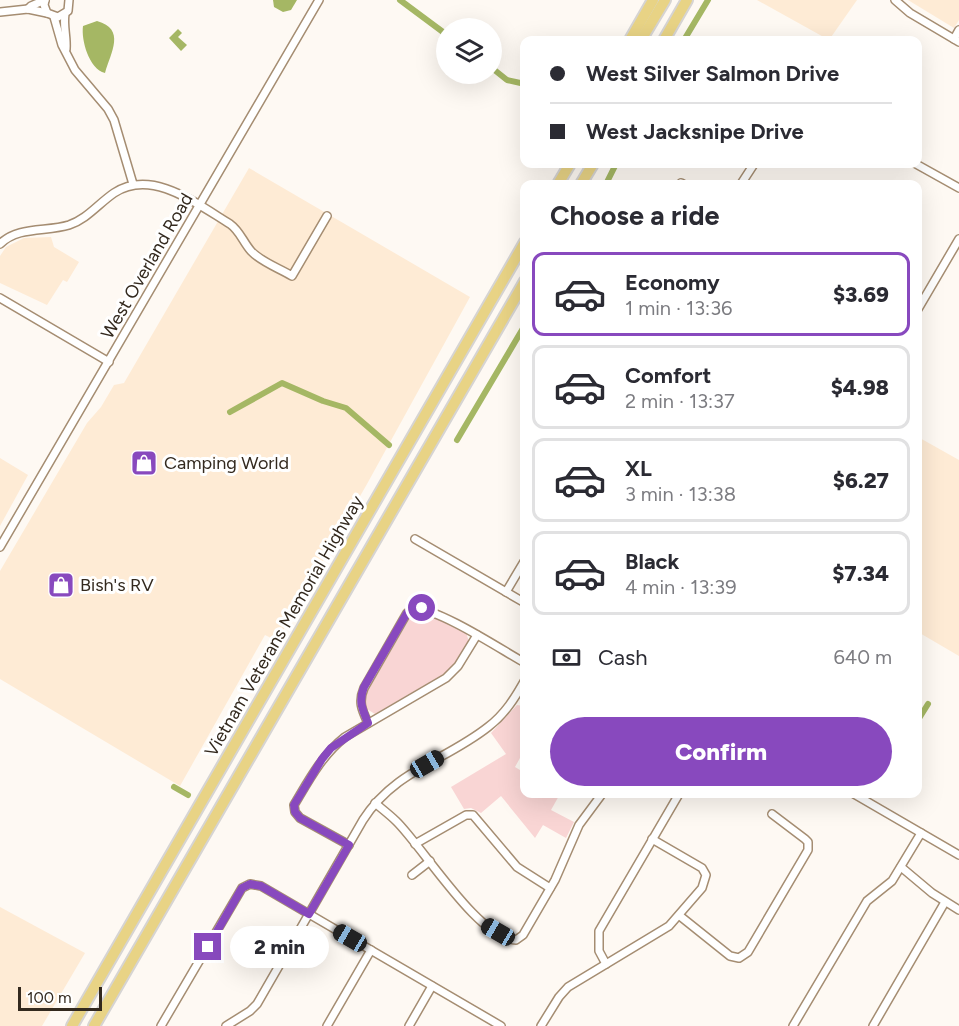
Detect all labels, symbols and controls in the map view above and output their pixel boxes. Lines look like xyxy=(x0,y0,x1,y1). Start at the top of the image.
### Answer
map controls xyxy=(436,18,502,84)
button: layers xyxy=(436,18,502,84)
text: West Silver Salmon Drive xyxy=(586,60,839,87)
text: West Jacksnipe Drive xyxy=(586,118,804,145)
street label: West Overland Road xyxy=(96,189,198,343)
text: Choose a ride xyxy=(550,199,719,232)
icon: car xyxy=(553,267,607,321)
text: Economy xyxy=(625,269,720,296)
text: $3.69 xyxy=(833,281,889,308)
text: 1 min · 13:36 xyxy=(625,296,732,320)
icon: car xyxy=(553,360,607,414)
text: Comfort xyxy=(625,362,711,389)
text: $4.98 xyxy=(831,374,889,401)
text: 2 min · 13:37 xyxy=(625,389,735,413)
shop icon: Camping World xyxy=(129,448,159,478)
place label: Camping World xyxy=(164,452,289,474)
icon: car xyxy=(553,453,607,507)
text: XL xyxy=(625,455,652,482)
text: $6.27 xyxy=(833,467,889,494)
text: 3 min · 13:38 xyxy=(625,482,736,506)
street label: Vietnam Veterans Memorial Highway xyxy=(200,491,368,760)
icon: car xyxy=(553,546,607,600)
text: Black xyxy=(625,548,679,575)
text: $7.34 xyxy=(832,560,889,587)
shop icon: Bish's RV xyxy=(46,570,76,600)
place label: Bish's RV xyxy=(80,574,154,596)
text: 4 min · 13:39 xyxy=(625,575,737,599)
route start xyxy=(408,594,435,621)
icon: cash xyxy=(550,641,583,674)
text: Cash xyxy=(598,644,648,671)
text: 640 m xyxy=(833,645,892,669)
button: Confirm xyxy=(550,717,892,786)
car xyxy=(407,747,447,781)
car xyxy=(478,915,518,949)
car xyxy=(330,921,370,955)
callout: 2 min xyxy=(229,926,328,968)
route end xyxy=(194,933,221,960)
text: 2 min xyxy=(254,935,305,959)
scale bar xyxy=(18,984,102,1012)
text: 100 m xyxy=(27,988,72,1007)

